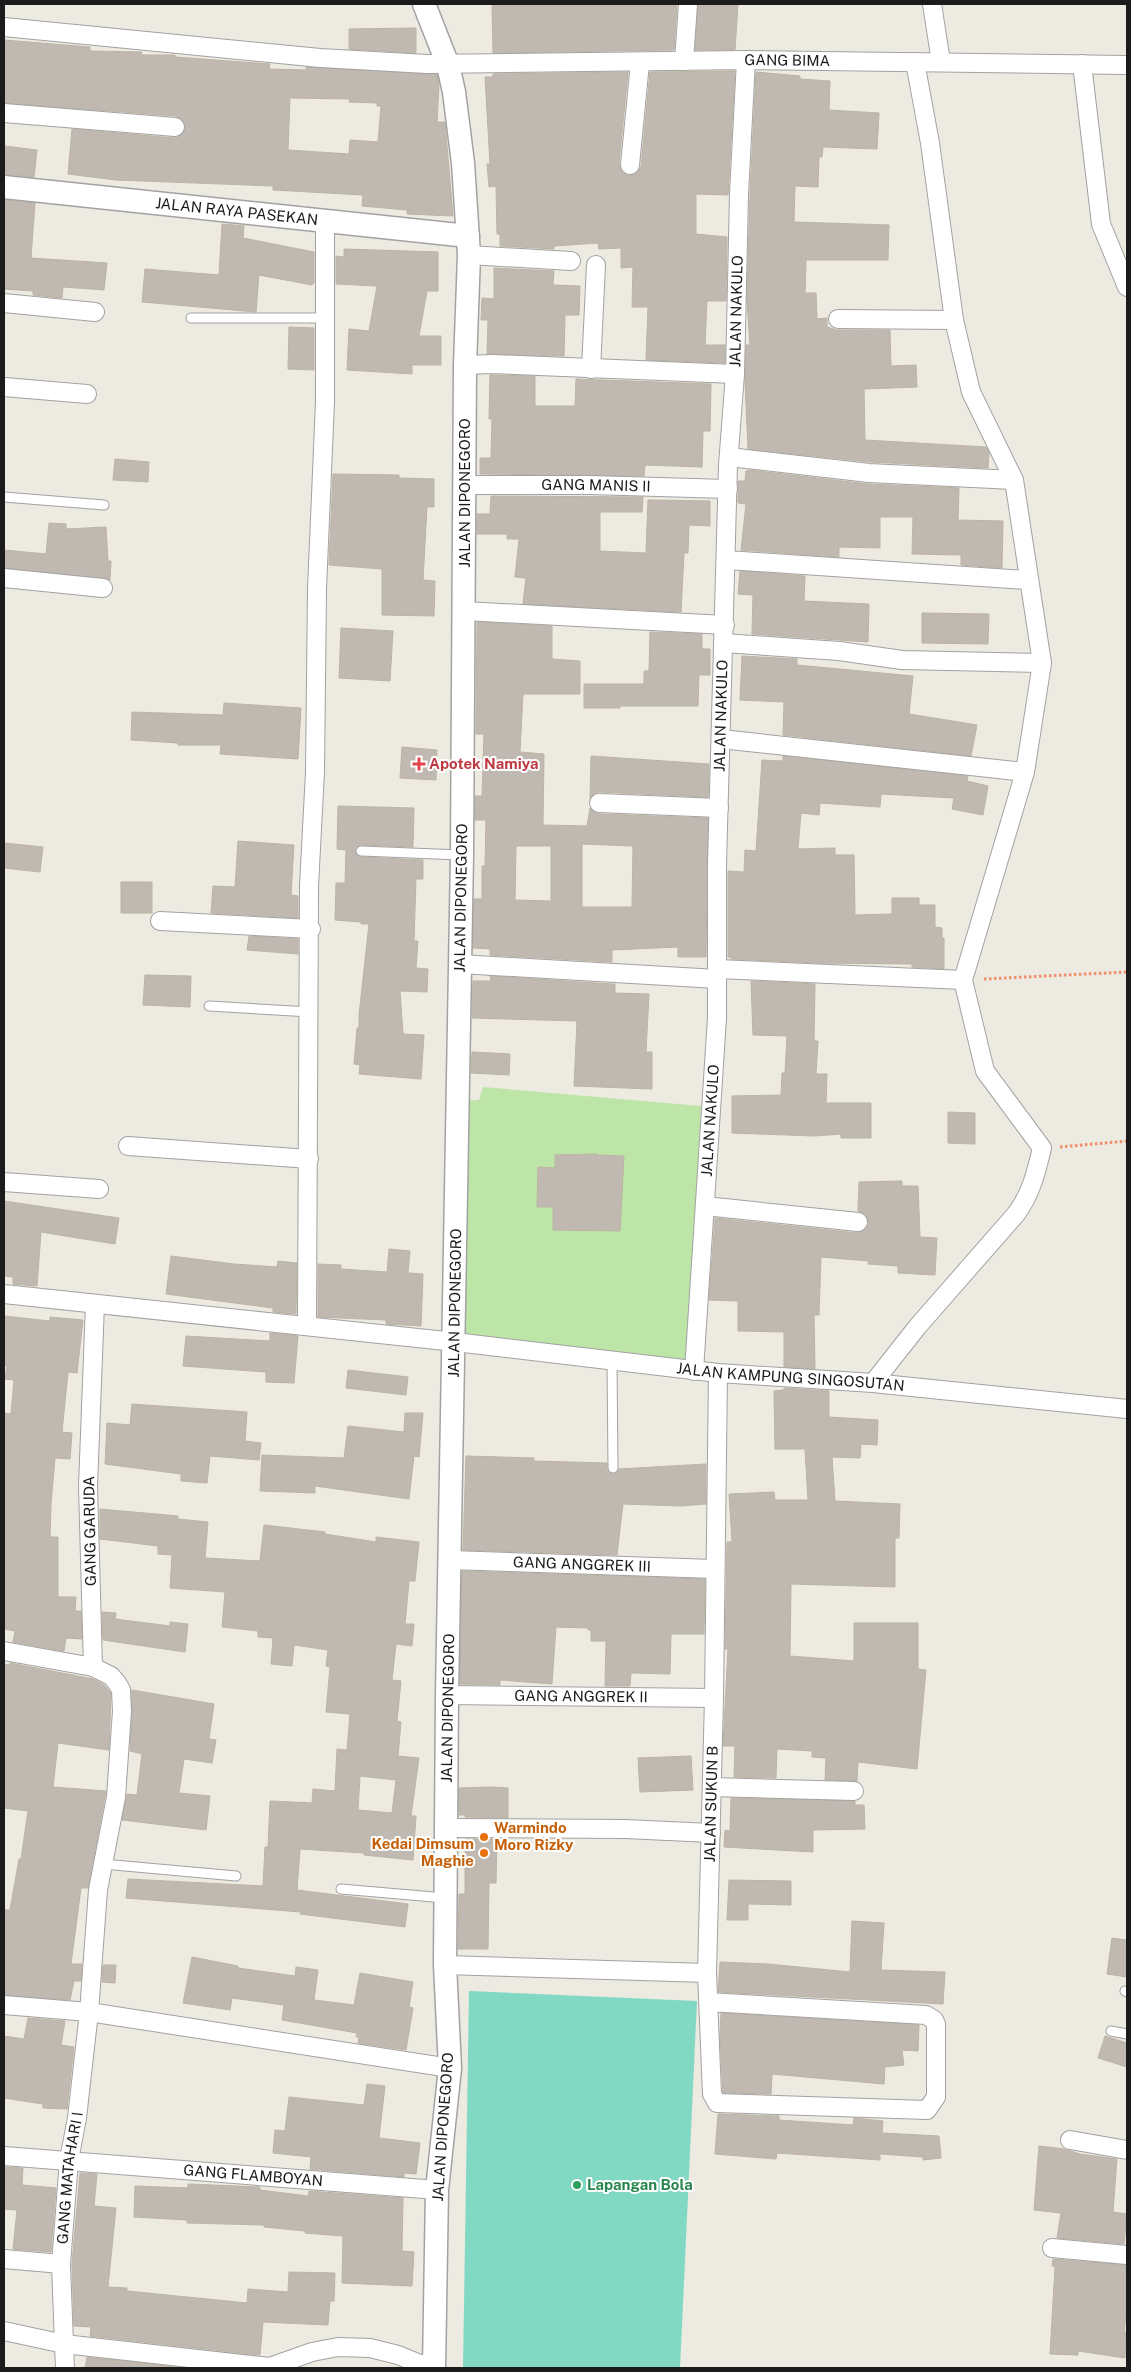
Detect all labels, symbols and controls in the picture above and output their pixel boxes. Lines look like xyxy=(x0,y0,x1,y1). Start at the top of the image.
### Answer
street label: GANG BIMA xyxy=(744,51,831,69)
street label: JALAN RAYA PASEKAN xyxy=(155,194,319,228)
street label: JALAN NAKULO xyxy=(726,255,746,368)
street label: JALAN DIPONEGORO xyxy=(456,418,473,568)
street label: GANG MANIS II xyxy=(541,476,651,495)
street label: JALAN NAKULO xyxy=(711,659,731,772)
place label: Apotek Namiya xyxy=(429,755,538,772)
marker: Apotek Namiya xyxy=(413,758,425,770)
street label: JALAN DIPONEGORO xyxy=(451,823,470,973)
street label: JALAN NAKULO xyxy=(698,1064,722,1177)
street label: JALAN DIPONEGORO xyxy=(445,1228,464,1378)
street label: JALAN KAMPUNG SINGOSUTAN xyxy=(676,1359,905,1394)
street label: GANG GARUDA xyxy=(80,1475,99,1586)
street label: GANG ANGGREK III xyxy=(513,1553,651,1575)
street label: JALAN DIPONEGORO xyxy=(438,1633,457,1783)
street label: GANG ANGGREK II xyxy=(514,1687,648,1705)
street label: JALAN SUKUN B xyxy=(701,1746,721,1863)
place label: Warmindo Moro Rizky xyxy=(494,1819,574,1853)
marker: Warmindo Moro Rizky xyxy=(478,1831,490,1843)
place label: Kedai Dimsum Maghie xyxy=(372,1835,474,1869)
marker: Kedai Dimsum Maghie xyxy=(478,1847,490,1859)
street label: JALAN DIPONEGORO xyxy=(429,2052,456,2202)
street label: GANG MATAHARI I xyxy=(54,2111,86,2245)
street label: GANG FLAMBOYAN xyxy=(183,2161,324,2189)
place label: Lapangan Bola xyxy=(587,2176,693,2193)
marker: Lapangan Bola xyxy=(571,2179,583,2191)

